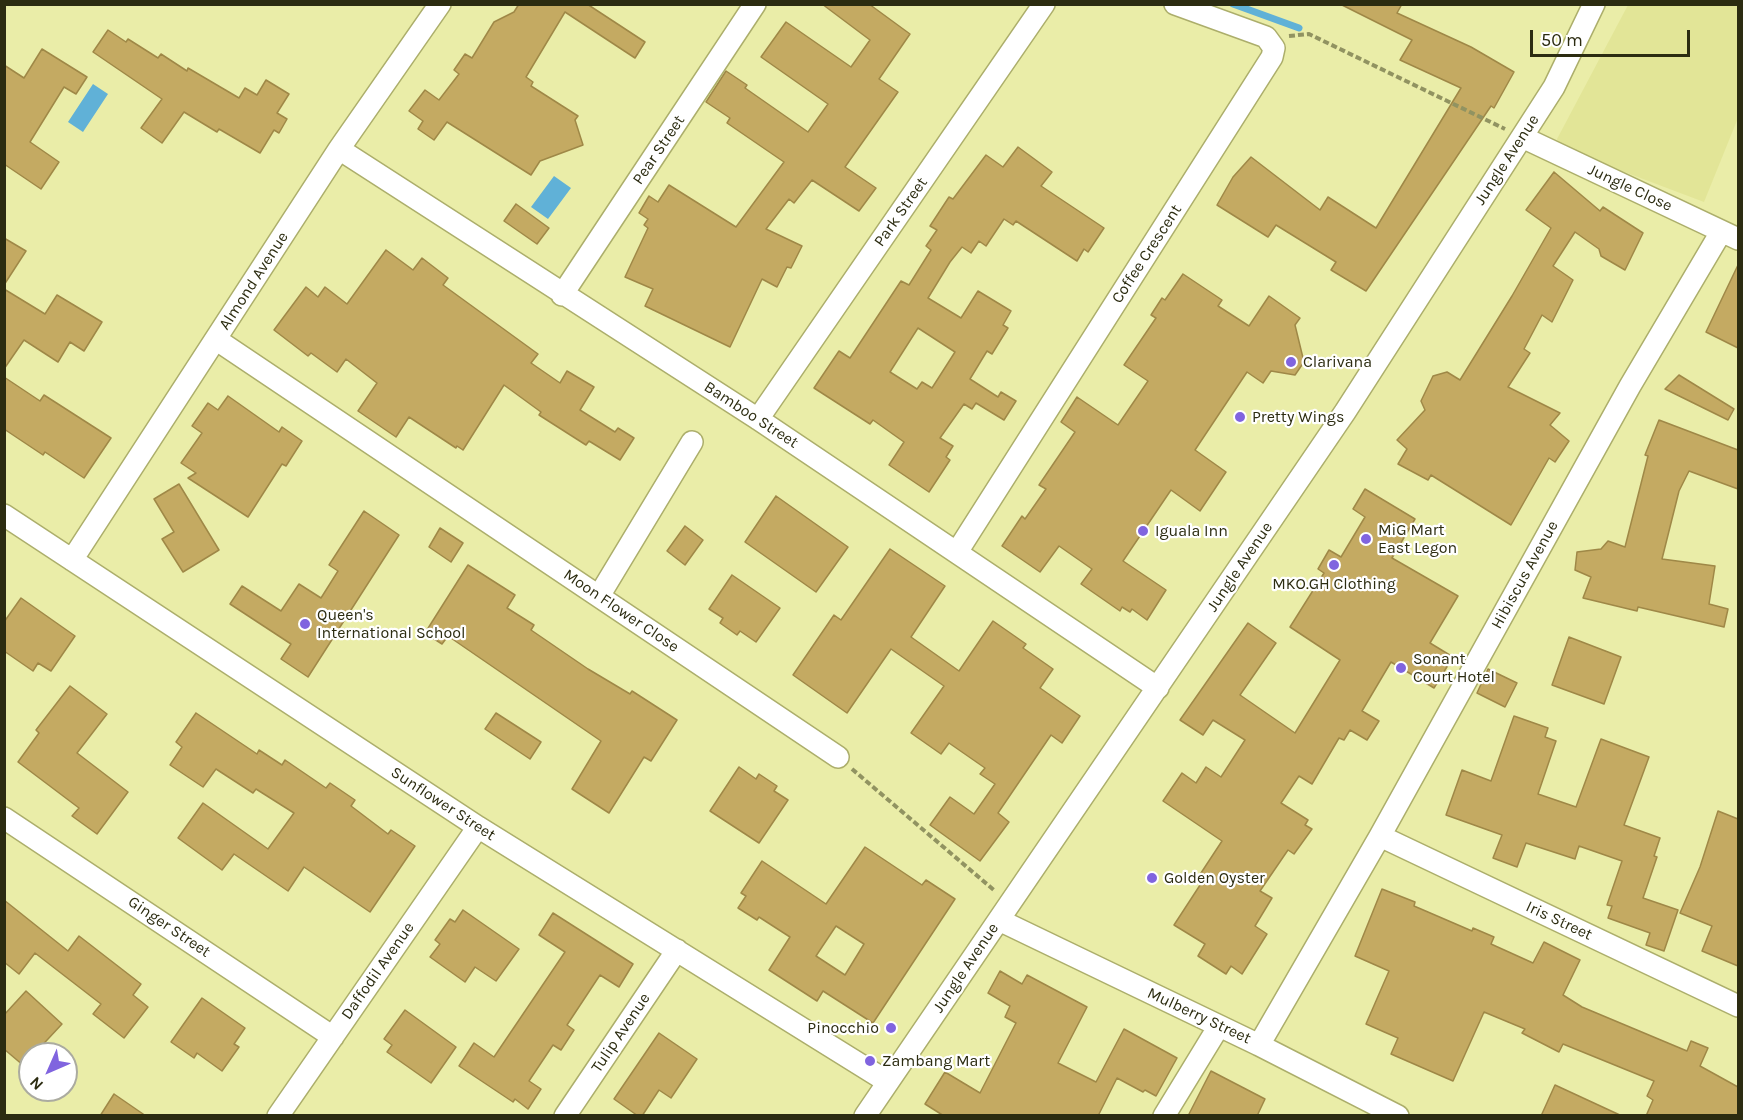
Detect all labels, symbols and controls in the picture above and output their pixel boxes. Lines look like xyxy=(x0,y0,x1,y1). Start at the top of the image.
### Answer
scale bar xyxy=(1533,18,1694,56)
text: 50 m xyxy=(1541,29,1583,51)
street label: Jungle Avenue xyxy=(1471,111,1543,209)
street label: Pear Street xyxy=(629,112,689,188)
street label: Jungle Close xyxy=(1585,160,1675,216)
street label: Park Street xyxy=(870,174,932,250)
street label: Coffee Crescent xyxy=(1108,201,1186,307)
street label: Almond Avenue xyxy=(215,228,293,334)
place label: Clarivana xyxy=(1303,352,1372,372)
marker: Clarivana xyxy=(1284,355,1298,369)
street label: Bamboo Street xyxy=(700,377,802,453)
place label: Pretty Wings xyxy=(1252,407,1344,427)
marker: Pretty Wings xyxy=(1233,410,1247,424)
street label: Hibiscus Avenue xyxy=(1487,517,1563,633)
street label: Jungle Avenue xyxy=(1203,519,1277,615)
place label: MiG Mart East Legon xyxy=(1378,520,1457,558)
place label: Iguala Inn xyxy=(1155,521,1228,541)
marker: Iguala Inn xyxy=(1136,524,1150,538)
marker: MiG Mart East Legon xyxy=(1359,532,1373,546)
marker: MKO.GH Clothing xyxy=(1327,558,1341,572)
street label: Moon Flower Close xyxy=(560,565,682,657)
place label: MKO.GH Clothing xyxy=(1272,574,1396,594)
place label: Queen's International School xyxy=(317,605,465,643)
marker: Queen's International School xyxy=(298,617,312,631)
place label: Sonant Court Hotel xyxy=(1413,649,1495,687)
marker: Sonant Court Hotel xyxy=(1394,661,1408,675)
street label: Sunflower Street xyxy=(387,763,499,845)
place label: Golden Oyster xyxy=(1164,868,1265,888)
marker: Golden Oyster xyxy=(1145,871,1159,885)
street label: Ginger Street xyxy=(124,892,214,962)
street label: Iris Street xyxy=(1523,897,1595,945)
street label: Daffodil Avenue xyxy=(337,919,419,1023)
street label: Jungle Avenue xyxy=(929,920,1003,1016)
street label: Mulberry Street xyxy=(1144,984,1254,1048)
street label: Tulip Avenue xyxy=(587,990,655,1076)
place label: Pinocchio xyxy=(807,1018,879,1038)
marker: Pinocchio xyxy=(884,1021,898,1035)
north arrow xyxy=(18,1042,78,1102)
place label: Zambang Mart xyxy=(882,1051,990,1071)
marker: Zambang Mart xyxy=(863,1054,877,1068)
text: N xyxy=(26,1073,47,1094)

